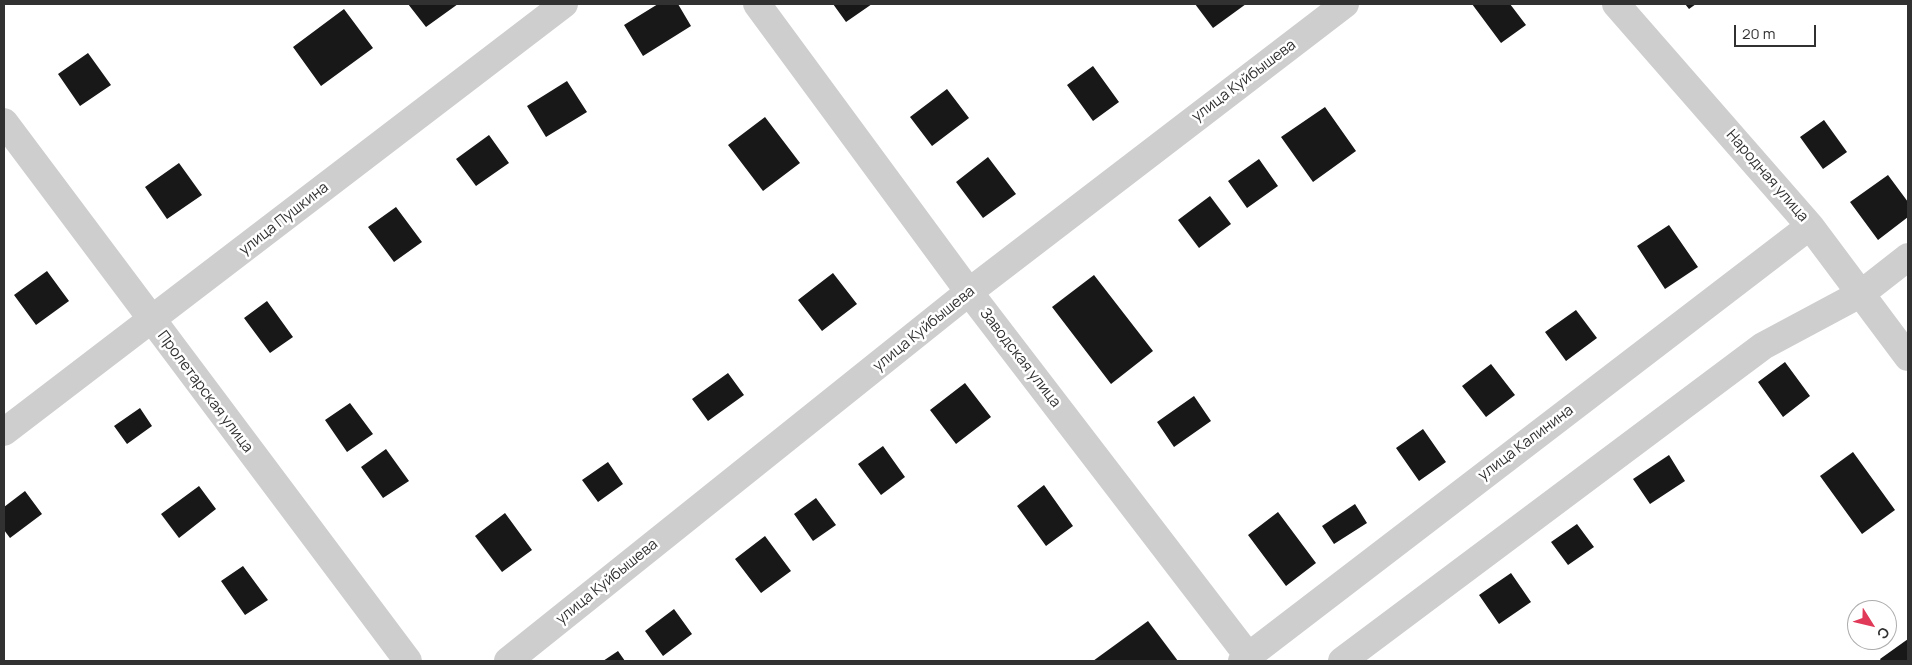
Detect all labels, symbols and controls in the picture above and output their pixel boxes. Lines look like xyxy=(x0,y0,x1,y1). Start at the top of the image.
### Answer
scale bar xyxy=(1737,15,1820,47)
text: 20 m xyxy=(1742,23,1775,44)
street label: улица Куйбышева xyxy=(1189,36,1299,126)
street label: Народная улица xyxy=(1722,126,1812,226)
street label: улица Пушкина xyxy=(236,179,332,259)
street label: улица Куйбышева xyxy=(870,283,978,375)
street label: Заводская улица xyxy=(976,305,1064,411)
street label: Пролетарская улица xyxy=(153,328,257,456)
street label: улица Калинина xyxy=(1475,401,1577,485)
street label: улица Куйбышева xyxy=(553,536,661,628)
north arrow xyxy=(1847,600,1897,650)
text: С xyxy=(1873,624,1894,643)

